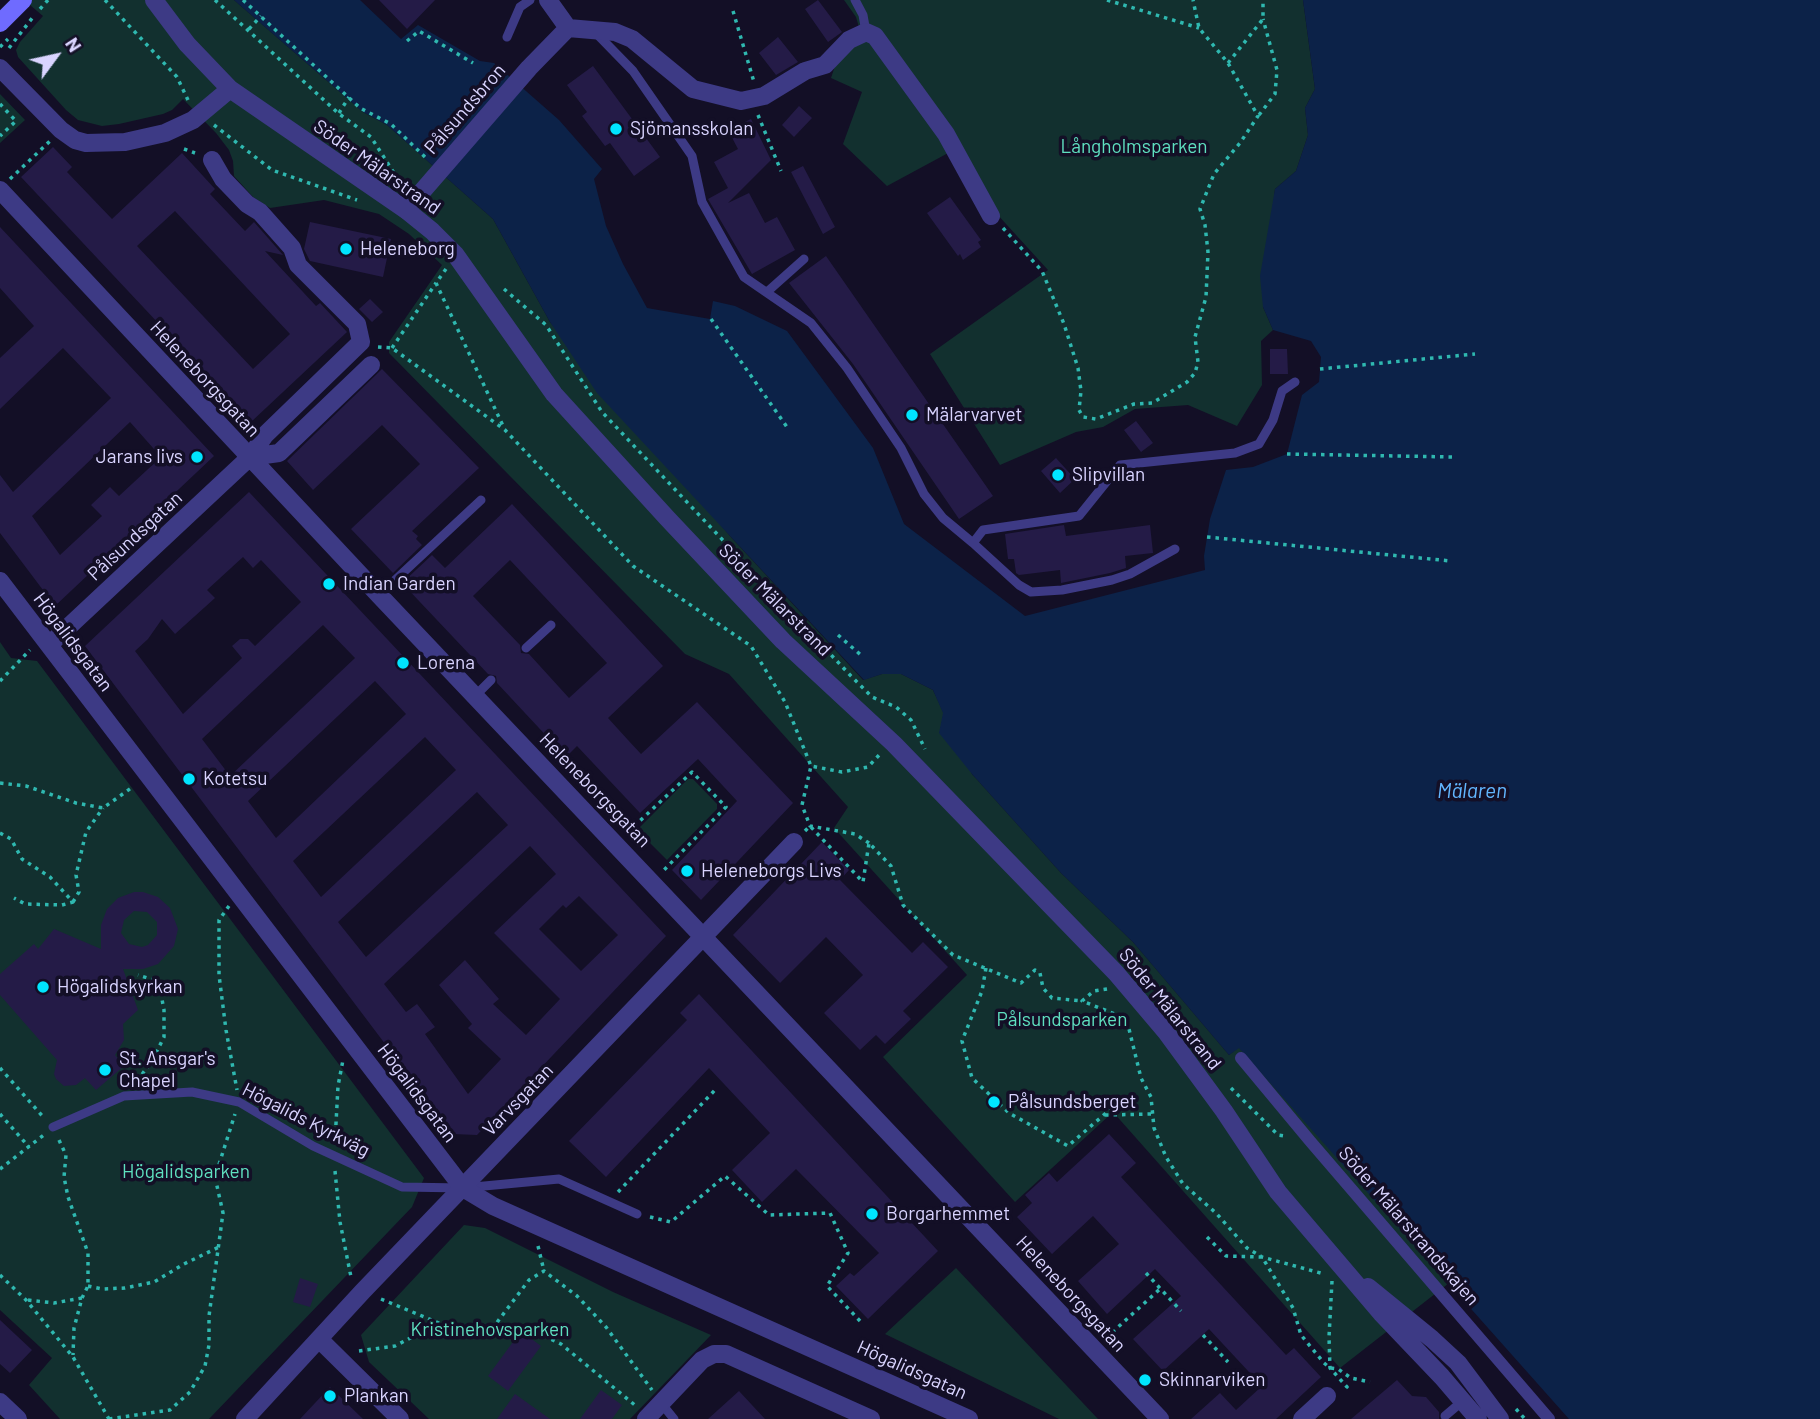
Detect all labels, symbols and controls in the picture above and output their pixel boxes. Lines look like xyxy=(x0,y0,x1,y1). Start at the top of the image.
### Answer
north arrow xyxy=(21,21,91,91)
text: N xyxy=(61,33,87,56)
street label: Pålsundsbron xyxy=(420,59,510,159)
street label: Söder Mälarstrand xyxy=(309,115,445,219)
place label: Sjömansskolan xyxy=(630,118,753,140)
marker: Sjömansskolan xyxy=(608,121,624,137)
park label: Långholmsparken xyxy=(1060,136,1208,158)
place label: Heleneborg xyxy=(360,238,455,260)
marker: Heleneborg xyxy=(338,241,354,257)
street label: Heleneborgsgatan xyxy=(145,316,265,442)
place label: Mälarvarvet xyxy=(926,404,1022,426)
marker: Mälarvarvet xyxy=(904,407,920,423)
place label: Jarans livs xyxy=(96,446,183,468)
marker: Jarans livs xyxy=(189,449,205,465)
place label: Slipvillan xyxy=(1072,464,1145,486)
marker: Slipvillan xyxy=(1050,467,1066,483)
street label: Pålsundsgatan xyxy=(83,486,187,586)
street label: Söder Mälarstrand xyxy=(714,539,836,661)
place label: Indian Garden xyxy=(343,573,456,595)
marker: Indian Garden xyxy=(321,576,337,592)
street label: Högalidsgatan xyxy=(28,588,118,696)
place label: Lorena xyxy=(417,652,475,674)
marker: Lorena xyxy=(395,655,411,671)
street label: Heleneborgsgatan xyxy=(535,728,655,852)
place label: Kotetsu xyxy=(203,768,267,790)
marker: Kotetsu xyxy=(181,771,197,787)
water label: Mälaren xyxy=(1437,778,1507,804)
place label: Heleneborgs Livs xyxy=(701,860,842,882)
marker: Heleneborgs Livs xyxy=(679,863,695,879)
street label: Söder Mälarstrand xyxy=(1114,944,1226,1074)
place label: Högalidskyrkan xyxy=(57,976,183,998)
marker: Högalidskyrkan xyxy=(35,979,51,995)
park label: Pålsundsparken xyxy=(997,1009,1127,1031)
street label: Högalidsgatan xyxy=(372,1039,462,1147)
place label: St. Ansgar's Chapel xyxy=(119,1048,216,1092)
street label: Varvsgatan xyxy=(478,1059,558,1141)
marker: St. Ansgar's Chapel xyxy=(97,1062,113,1078)
street label: Högalids Kyrkväg xyxy=(238,1078,374,1162)
place label: Pålsundsberget xyxy=(1008,1091,1136,1113)
marker: Pålsundsberget xyxy=(986,1094,1002,1110)
street label: Söder Mälarstrandskajen xyxy=(1334,1142,1484,1310)
park label: Högalidsparken xyxy=(122,1161,250,1183)
place label: Borgarhemmet xyxy=(886,1203,1010,1225)
marker: Borgarhemmet xyxy=(864,1206,880,1222)
street label: Heleneborgsgatan xyxy=(1011,1231,1131,1357)
park label: Kristinehovsparken xyxy=(411,1319,569,1341)
street label: Högalidsgatan xyxy=(854,1336,970,1404)
place label: Skinnarviken xyxy=(1159,1369,1265,1391)
marker: Skinnarviken xyxy=(1137,1372,1153,1388)
place label: Plankan xyxy=(344,1385,409,1407)
marker: Plankan xyxy=(322,1388,338,1404)

